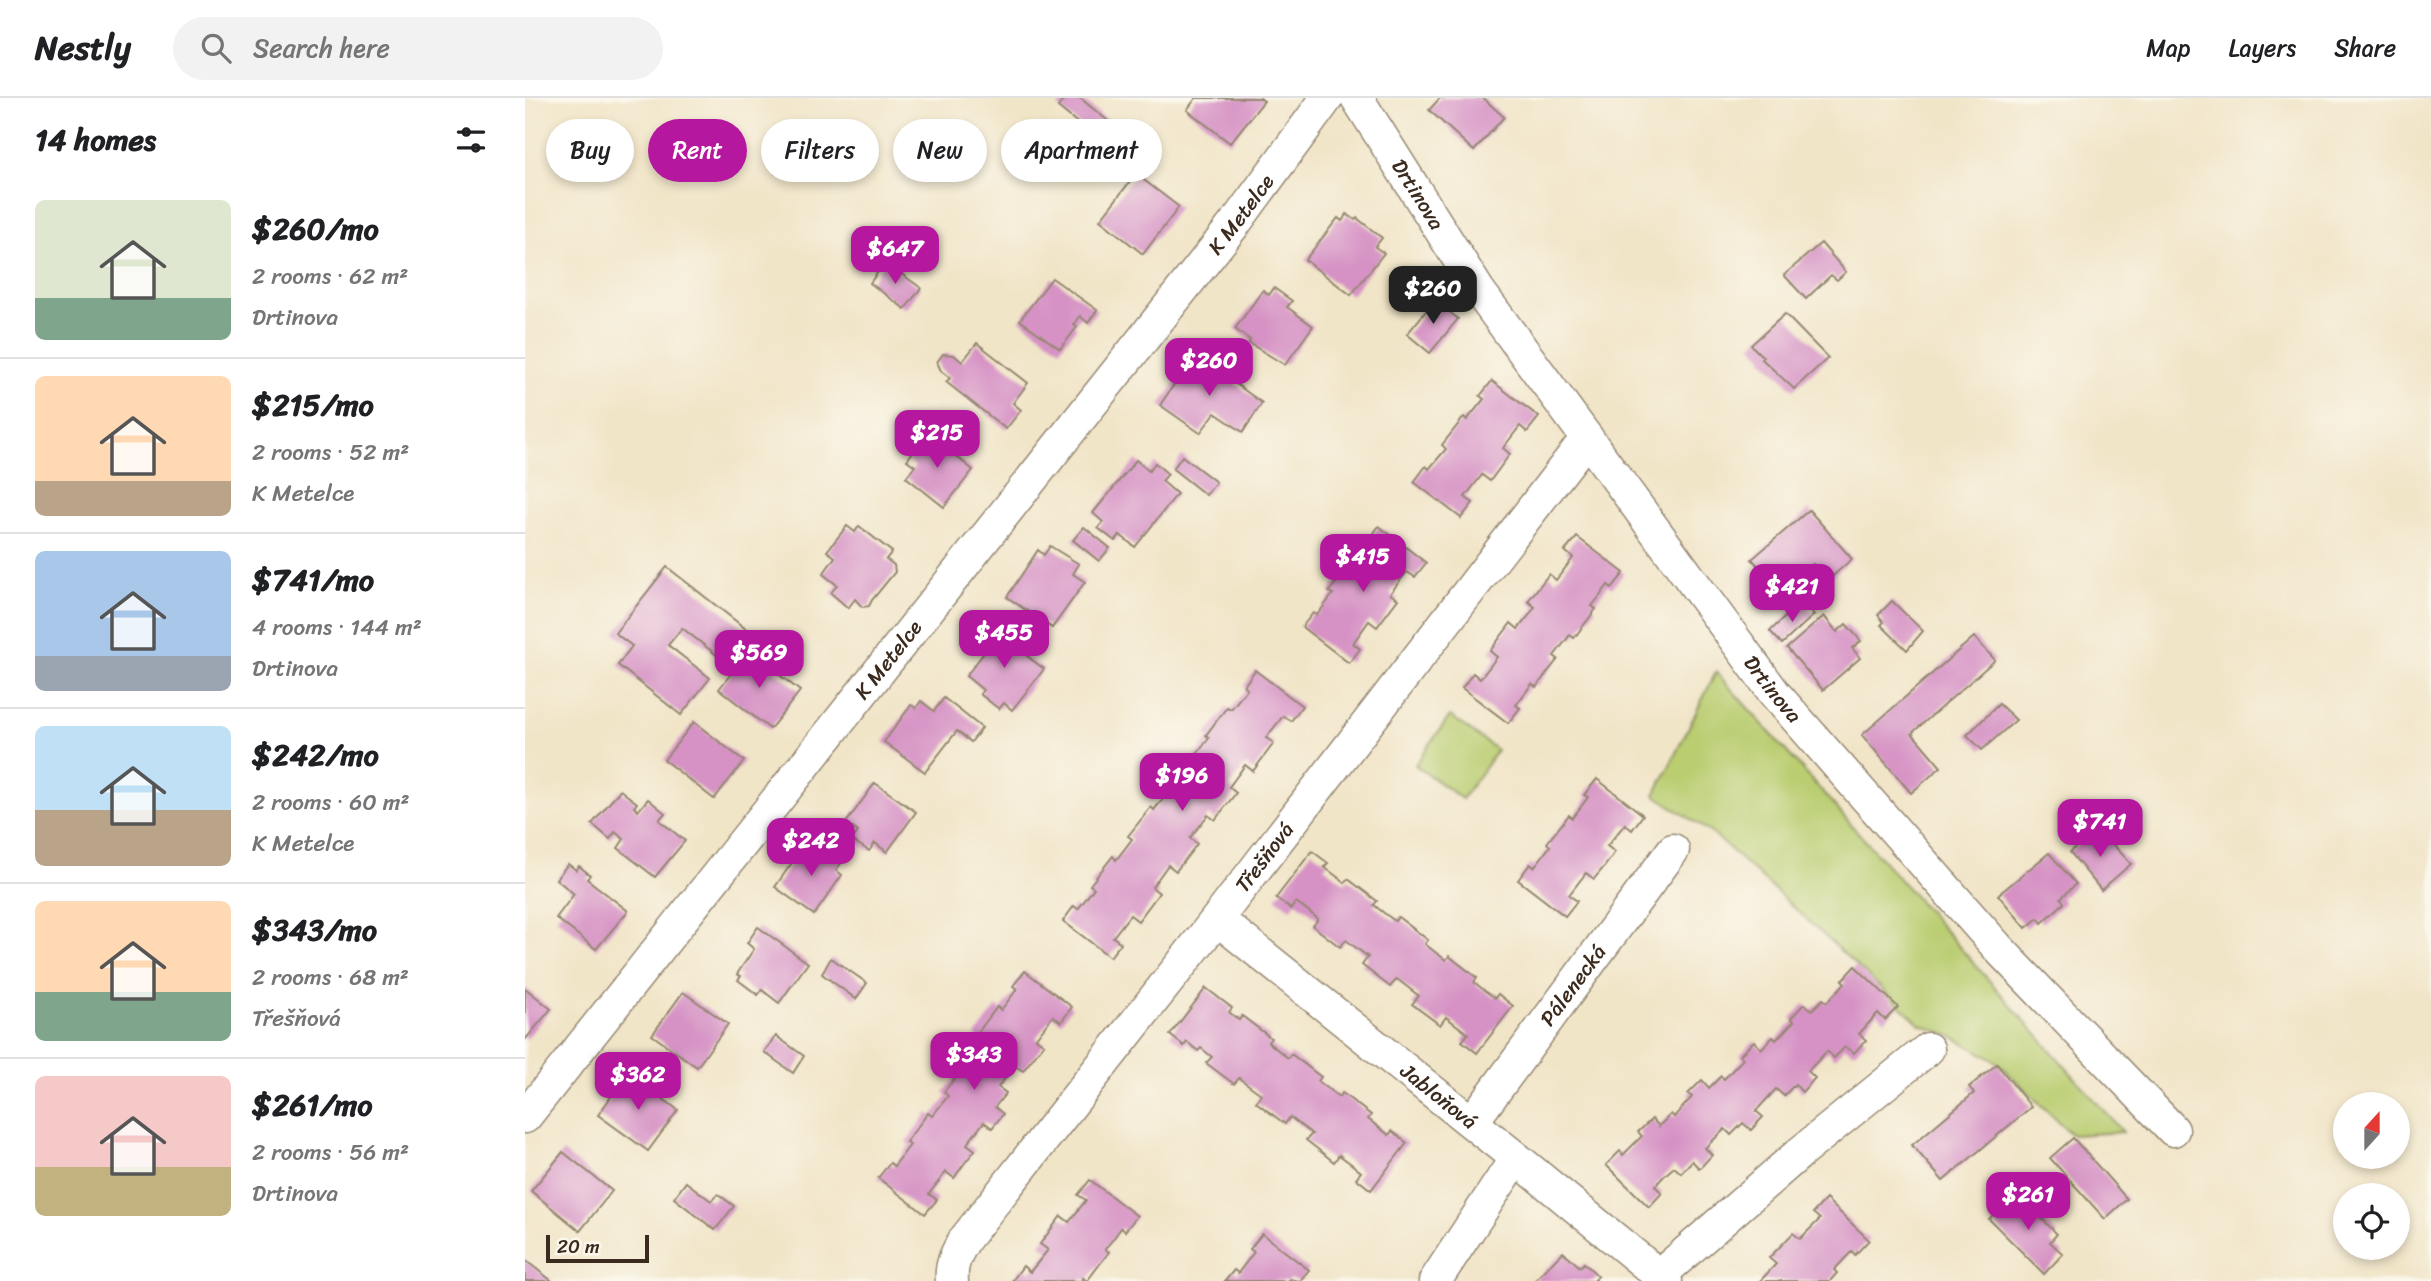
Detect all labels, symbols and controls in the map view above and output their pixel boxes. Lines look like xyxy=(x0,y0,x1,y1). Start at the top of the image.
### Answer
search box xyxy=(173,17,663,80)
text: Nestly xyxy=(35,19,131,77)
text: Search here xyxy=(253,25,390,71)
text: Map xyxy=(2146,27,2191,69)
text: Layers xyxy=(2229,27,2296,69)
text: Share xyxy=(2334,27,2396,69)
icon: search xyxy=(197,29,235,67)
text: 14 homes xyxy=(35,113,156,167)
chip: Buy xyxy=(546,119,634,182)
chip: Rent xyxy=(648,119,747,182)
chip: Filters xyxy=(761,119,879,182)
chip: New xyxy=(893,119,987,182)
chip: Apartment xyxy=(1001,119,1162,182)
icon: filters xyxy=(452,121,490,159)
street label: Drtinova xyxy=(1381,151,1455,238)
street label: K Metelce xyxy=(1198,166,1284,263)
text: $260/mo xyxy=(252,202,379,256)
pin: $647 xyxy=(854,226,936,286)
icon: home xyxy=(91,228,175,312)
text: $647 xyxy=(867,228,923,269)
text: 2 rooms · 62 m² xyxy=(252,256,408,297)
pin: $260 xyxy=(1392,266,1474,326)
text: $260 xyxy=(1405,268,1461,309)
text: Drtinova xyxy=(252,297,338,338)
pin: $260 xyxy=(1168,338,1250,398)
text: $260 xyxy=(1181,340,1237,381)
text: $215/mo xyxy=(252,378,374,432)
icon: home xyxy=(91,404,175,488)
pin: $215 xyxy=(896,410,978,470)
text: $215 xyxy=(911,412,963,453)
text: 2 rooms · 52 m² xyxy=(252,432,409,473)
text: K Metelce xyxy=(252,473,354,514)
pin: $415 xyxy=(1322,534,1404,594)
text: $415 xyxy=(1336,536,1390,577)
text: $741/mo xyxy=(252,553,374,607)
pin: $421 xyxy=(1751,564,1833,624)
text: $421 xyxy=(1766,566,1819,607)
icon: home xyxy=(91,579,175,663)
text: 4 rooms · 144 m² xyxy=(252,607,422,648)
pin: $455 xyxy=(963,610,1045,670)
street label: K Metelce xyxy=(844,611,932,708)
text: $455 xyxy=(975,612,1033,653)
pin: $569 xyxy=(718,630,800,690)
text: $569 xyxy=(731,632,787,673)
street label: Drtinova xyxy=(1733,647,1812,732)
text: Drtinova xyxy=(252,648,338,689)
text: $242/mo xyxy=(252,728,379,782)
icon: home xyxy=(91,754,175,838)
pin: $196 xyxy=(1141,754,1223,813)
text: $196 xyxy=(1156,755,1208,796)
text: 2 rooms · 60 m² xyxy=(252,782,410,823)
pin: $741 xyxy=(2059,800,2141,859)
text: $741 xyxy=(2074,801,2126,842)
street label: Třešňová xyxy=(1225,813,1305,901)
pin: $242 xyxy=(770,818,852,878)
text: $242 xyxy=(783,820,839,861)
text: K Metelce xyxy=(252,823,354,864)
text: $343/mo xyxy=(252,903,377,957)
icon: home xyxy=(91,929,175,1013)
street label: Pálenecká xyxy=(1530,936,1617,1035)
text: 2 rooms · 68 m² xyxy=(252,957,409,998)
text: Třešňová xyxy=(252,998,341,1039)
pin: $343 xyxy=(933,1032,1015,1092)
text: $343 xyxy=(946,1034,1002,1075)
pin: $362 xyxy=(597,1052,679,1112)
street label: Jabloňová xyxy=(1391,1053,1486,1140)
text: $362 xyxy=(611,1054,665,1095)
text: $261/mo xyxy=(252,1078,373,1132)
north arrow xyxy=(2333,1092,2410,1169)
map controls xyxy=(2333,1092,2410,1260)
icon: home xyxy=(91,1104,175,1188)
text: 2 rooms · 56 m² xyxy=(252,1132,409,1173)
pin: $261 xyxy=(1987,1172,2069,1232)
text: Drtinova xyxy=(252,1173,338,1214)
text: $261 xyxy=(2002,1174,2054,1215)
button: locate xyxy=(2333,1183,2410,1260)
text: 20 m xyxy=(557,1230,600,1263)
scale bar xyxy=(546,1232,649,1264)

